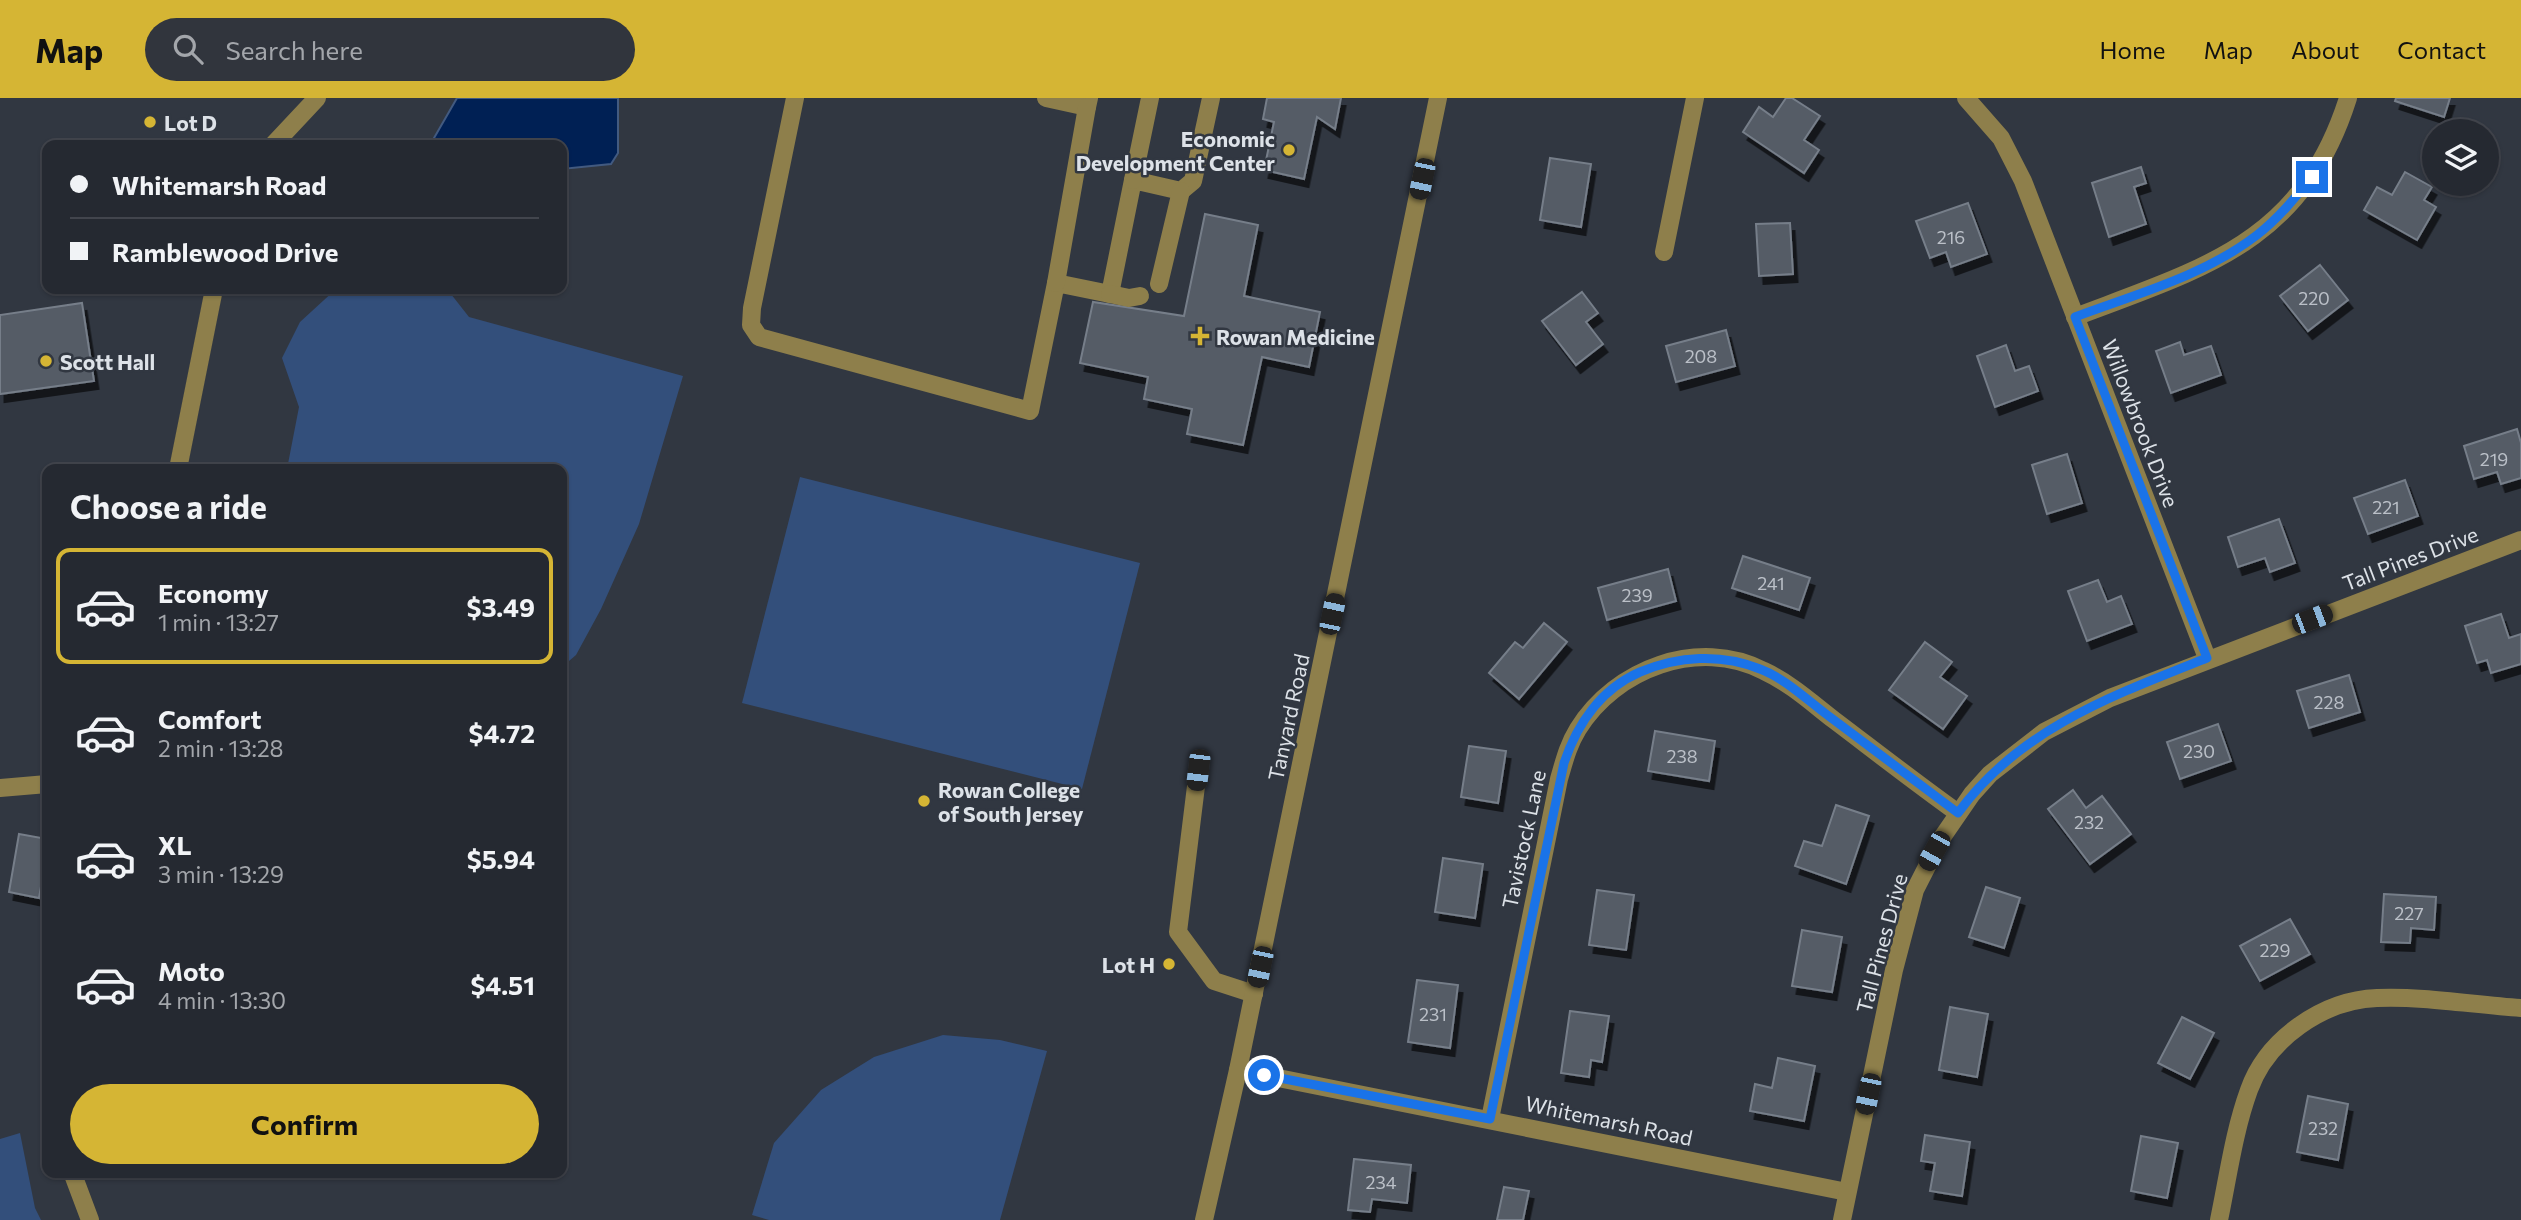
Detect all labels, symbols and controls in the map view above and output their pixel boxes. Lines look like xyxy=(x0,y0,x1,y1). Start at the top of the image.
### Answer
search box xyxy=(145,18,635,81)
text: Map xyxy=(35,29,103,70)
icon: search xyxy=(169,30,207,68)
text: Search here xyxy=(225,34,363,65)
text: Home xyxy=(2100,35,2166,64)
text: Map xyxy=(2204,35,2253,64)
text: About xyxy=(2291,35,2359,64)
text: Contact xyxy=(2397,35,2486,64)
place label: Lot D xyxy=(164,110,217,135)
marker: Lot D xyxy=(142,114,158,130)
map controls xyxy=(2422,119,2499,196)
button: layers xyxy=(2422,119,2499,196)
place label: Economic Development Center xyxy=(1076,126,1275,175)
marker: Economic Development Center xyxy=(1281,142,1297,158)
car xyxy=(1408,156,1437,202)
route end xyxy=(2296,161,2328,193)
text: Whitemarsh Road xyxy=(112,169,326,200)
house number: 216 xyxy=(1937,226,1965,248)
text: Ramblewood Drive xyxy=(112,236,339,267)
house number: 220 xyxy=(2298,287,2330,309)
place label: Rowan Medicine xyxy=(1216,324,1375,349)
marker: Rowan Medicine xyxy=(1190,326,1210,346)
street label: Willowbrook Drive xyxy=(2097,335,2185,511)
house number: 208 xyxy=(1685,345,1717,367)
place label: Scott Hall xyxy=(60,349,155,374)
marker: Scott Hall xyxy=(38,353,54,369)
house number: 219 xyxy=(2480,448,2508,470)
text: Choose a ride xyxy=(70,486,267,526)
house number: 221 xyxy=(2372,496,2400,518)
street label: Tall Pines Drive xyxy=(2339,521,2481,595)
house number: 241 xyxy=(1757,572,1785,594)
icon: car xyxy=(74,575,137,638)
text: Economy xyxy=(158,577,269,608)
house number: 239 xyxy=(1621,584,1653,606)
text: $3.49 xyxy=(467,591,535,622)
car xyxy=(1318,591,1347,637)
car xyxy=(2289,602,2336,636)
text: 1 min · 13:27 xyxy=(158,608,279,636)
street label: Tanyard Road xyxy=(1262,651,1314,783)
house number: 228 xyxy=(2314,691,2344,713)
icon: car xyxy=(74,701,137,764)
text: Comfort xyxy=(158,703,261,734)
text: $4.72 xyxy=(469,717,535,748)
text: 2 min · 13:28 xyxy=(158,734,284,762)
house number: 230 xyxy=(2183,740,2215,762)
house number: 238 xyxy=(1666,745,1698,767)
car xyxy=(1186,748,1211,792)
street label: Tavistock Lane xyxy=(1496,767,1550,911)
place label: Rowan College of South Jersey xyxy=(938,777,1084,826)
marker: Rowan College of South Jersey xyxy=(916,793,932,809)
house number: 232 xyxy=(2074,811,2104,833)
icon: car xyxy=(74,827,137,890)
car xyxy=(1915,828,1954,874)
text: XL xyxy=(158,829,192,860)
text: $5.94 xyxy=(467,843,535,874)
text: 3 min · 13:29 xyxy=(158,860,284,888)
street label: Tall Pines Drive xyxy=(1850,871,1912,1015)
house number: 227 xyxy=(2394,902,2424,924)
house number: 229 xyxy=(2260,939,2290,961)
car xyxy=(1246,944,1275,990)
place label: Lot H xyxy=(1102,952,1155,977)
icon: car xyxy=(74,953,137,1016)
text: Moto xyxy=(158,955,225,986)
marker: Lot H xyxy=(1161,956,1177,972)
text: $4.51 xyxy=(470,969,535,1000)
text: 4 min · 13:30 xyxy=(158,986,286,1014)
house number: 231 xyxy=(1419,1003,1447,1025)
route start xyxy=(1248,1059,1280,1091)
car xyxy=(1854,1071,1883,1117)
button: Confirm xyxy=(70,1084,539,1164)
street label: Whitemarsh Road xyxy=(1523,1090,1695,1150)
house number: 232 xyxy=(2308,1117,2338,1139)
house number: 234 xyxy=(1365,1171,1397,1193)

